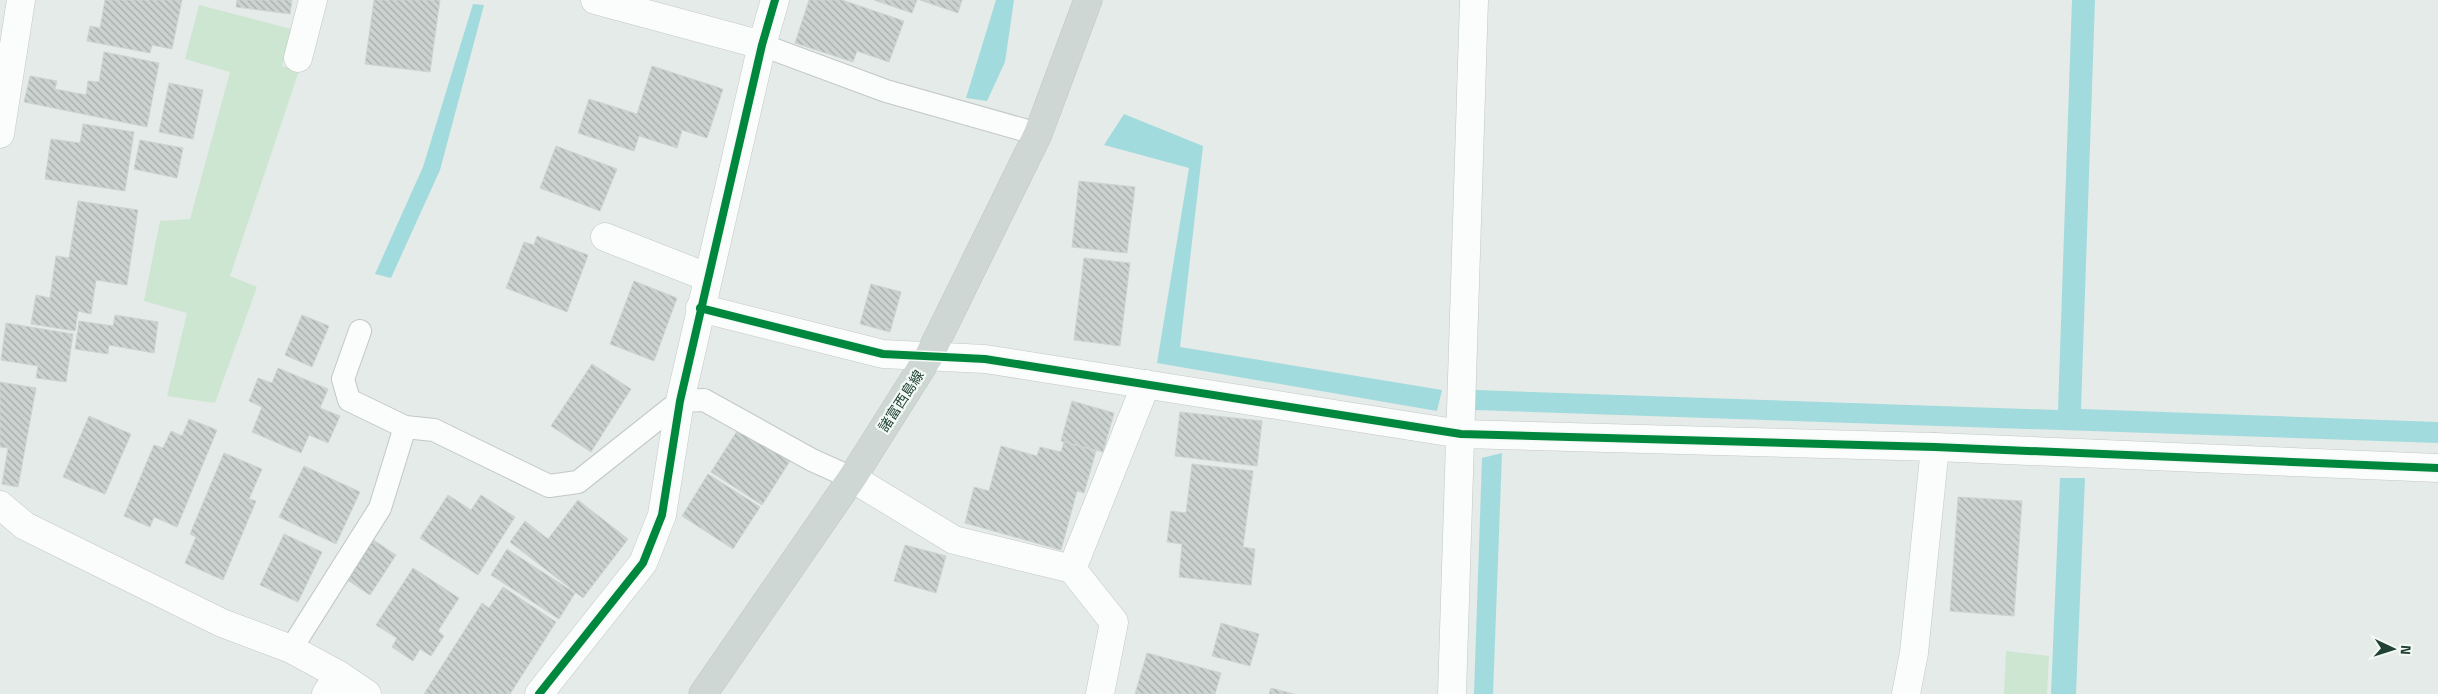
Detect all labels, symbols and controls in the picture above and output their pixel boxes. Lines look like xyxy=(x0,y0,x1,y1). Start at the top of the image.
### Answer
street label: 諸富西島線 xyxy=(873,366,928,436)
north arrow xyxy=(2368,624,2418,674)
text: N xyxy=(2396,644,2417,656)

